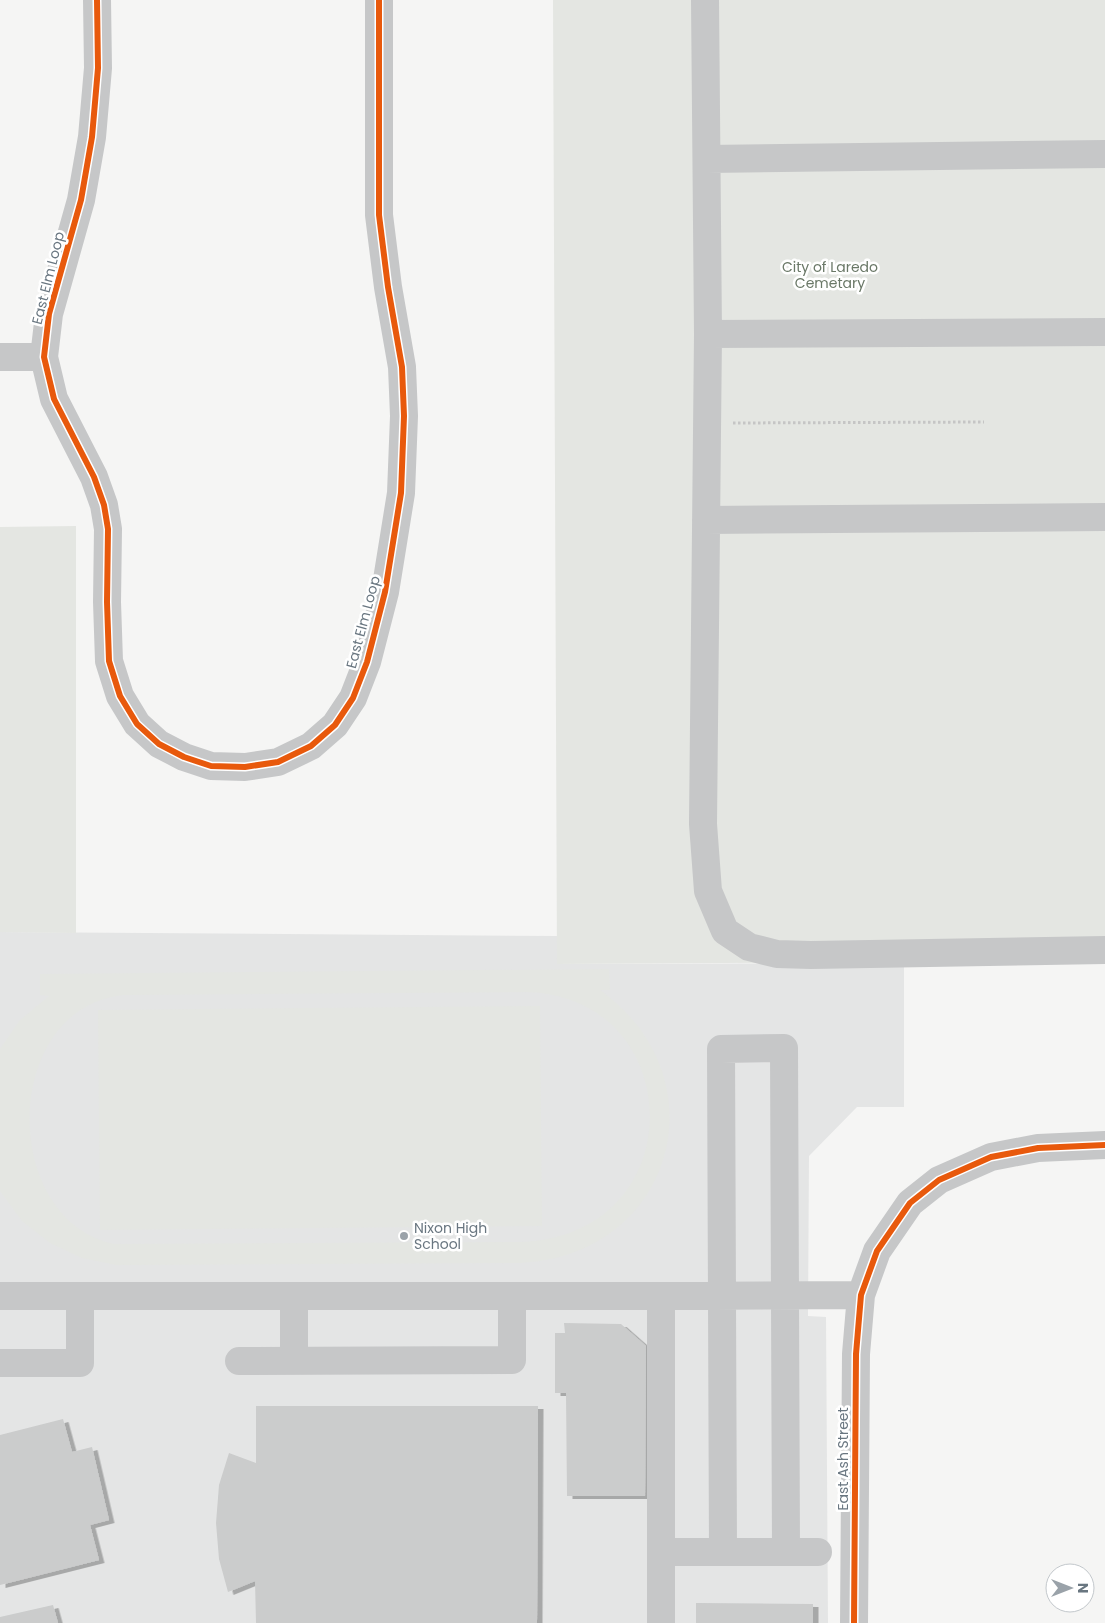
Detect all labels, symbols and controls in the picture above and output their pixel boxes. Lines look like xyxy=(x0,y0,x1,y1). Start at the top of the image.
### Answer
street label: East Elm Loop xyxy=(27,229,69,327)
park label: City of Laredo Cemetary xyxy=(782,257,878,293)
street label: East Elm Loop xyxy=(341,574,385,670)
place label: Nixon High School xyxy=(414,1218,487,1254)
marker: Nixon High School xyxy=(398,1230,410,1242)
street label: East Ash Street xyxy=(833,1407,853,1511)
north arrow xyxy=(1045,1563,1095,1613)
text: N xyxy=(1073,1583,1093,1593)

